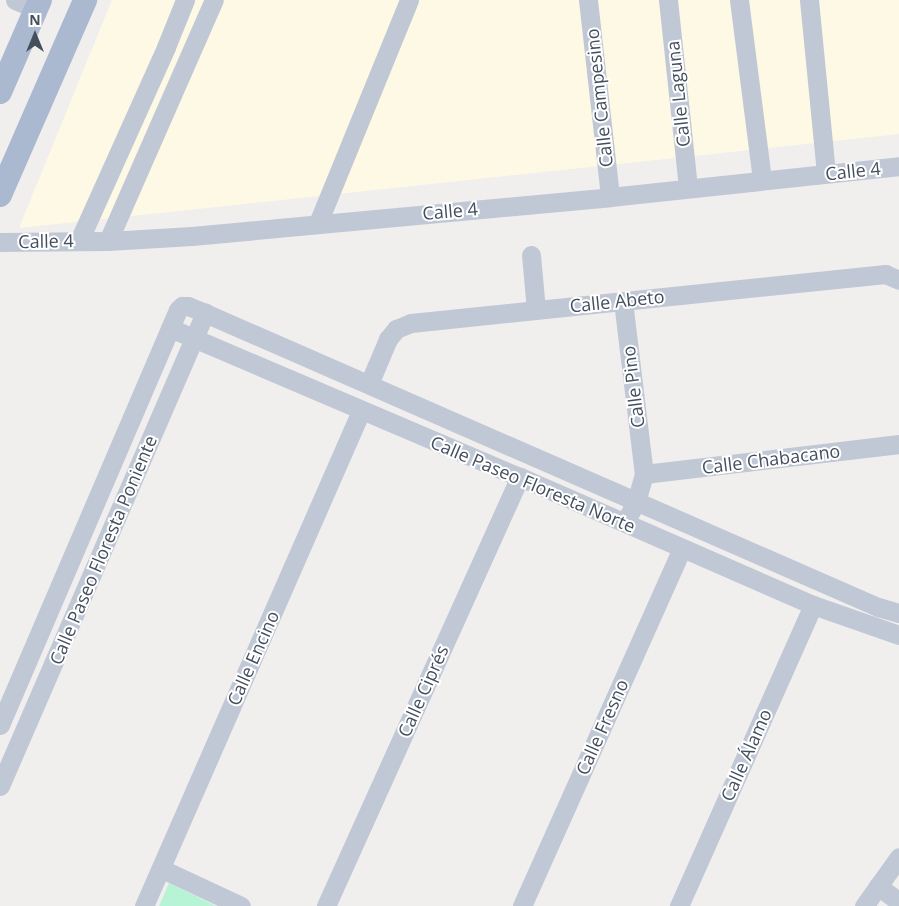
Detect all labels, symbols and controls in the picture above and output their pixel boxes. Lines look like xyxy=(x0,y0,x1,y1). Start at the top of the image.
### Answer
north arrow xyxy=(10,10,60,60)
text: N xyxy=(29,10,41,29)
street label: Calle Campesino xyxy=(581,28,617,168)
street label: Calle Laguna xyxy=(662,40,694,148)
street label: Calle 4 xyxy=(824,157,882,185)
street label: Calle 4 xyxy=(421,198,479,224)
street label: Calle 4 xyxy=(18,230,74,252)
street label: Calle Abeto xyxy=(569,285,665,317)
street label: Calle Pino xyxy=(617,345,649,429)
street label: Calle Paseo Floresta Norte xyxy=(427,431,639,537)
street label: Calle Paseo Floresta Poniente xyxy=(45,432,161,668)
street label: Calle Chabacano xyxy=(701,440,841,478)
street label: Calle Encino xyxy=(223,607,283,709)
street label: Calle Ciprés xyxy=(393,642,453,740)
street label: Calle Fresno xyxy=(571,676,633,778)
street label: Calle Álamo xyxy=(716,706,776,804)

